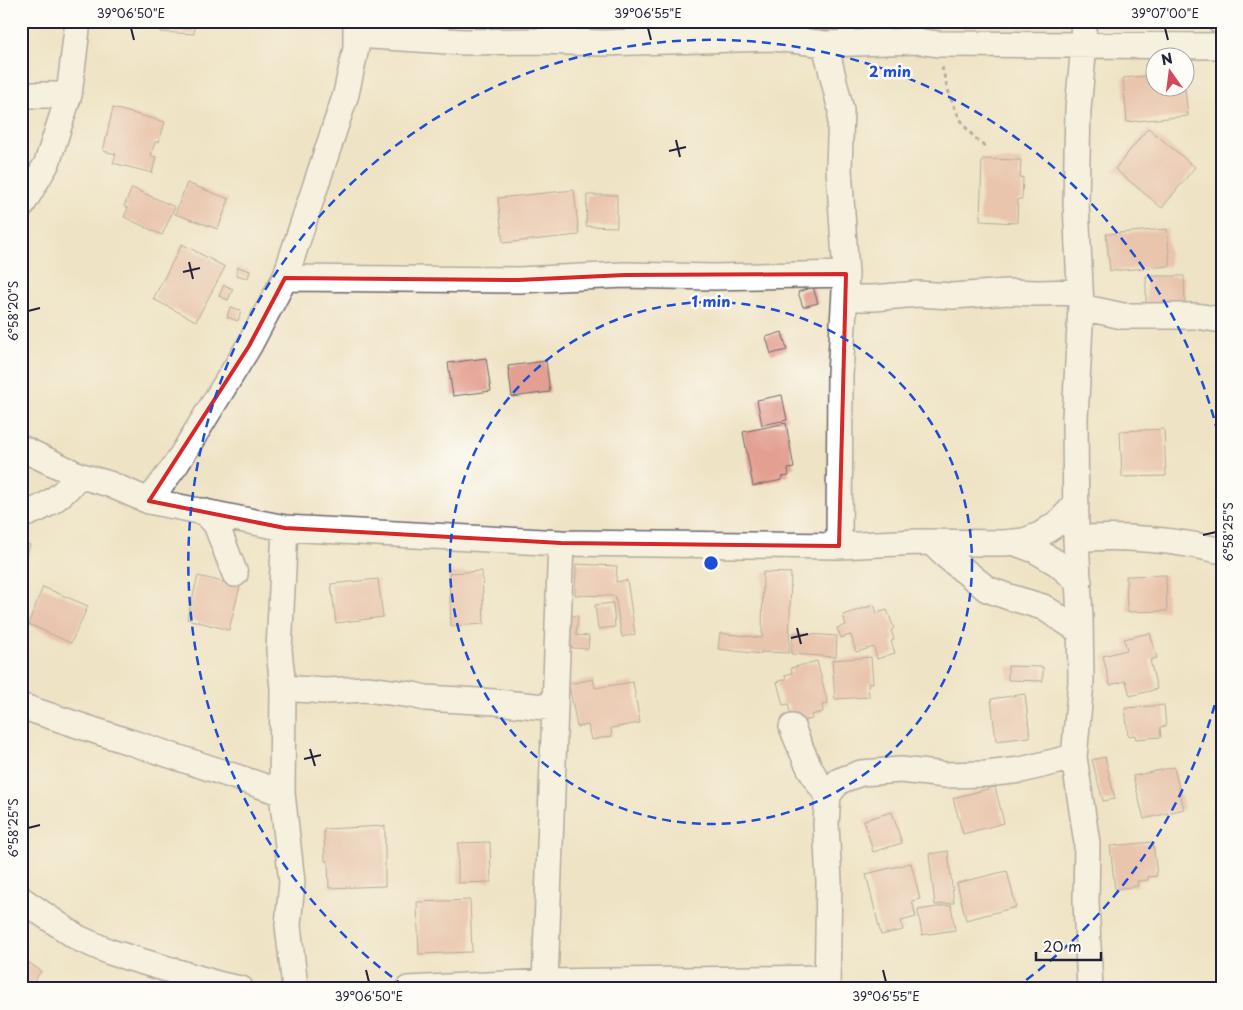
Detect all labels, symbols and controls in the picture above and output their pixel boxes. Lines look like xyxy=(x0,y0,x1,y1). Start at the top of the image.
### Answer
text: 39°06'50"E xyxy=(97,4,165,22)
text: 39°06'55"E xyxy=(614,4,682,22)
text: 39°07'00"E xyxy=(1131,4,1199,22)
text: N xyxy=(1159,47,1175,70)
north arrow xyxy=(1146,48,1196,98)
text: 2 min xyxy=(869,59,911,82)
text: 6°58'20"S xyxy=(4,281,22,341)
text: 1 min xyxy=(692,289,730,312)
text: 6°58'25"S xyxy=(1219,502,1237,562)
centre of rings xyxy=(702,554,720,572)
text: 6°58'25"S xyxy=(4,798,22,858)
scale bar xyxy=(1036,930,1100,962)
text: 20 m xyxy=(1043,934,1082,957)
text: 39°06'50"E xyxy=(335,987,403,1005)
text: 39°06'55"E xyxy=(852,987,920,1005)

